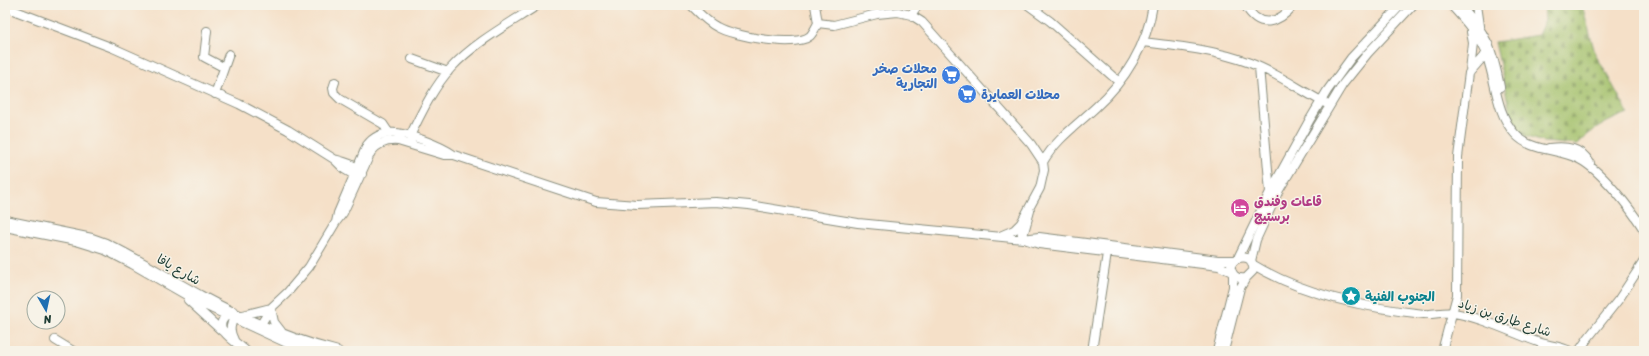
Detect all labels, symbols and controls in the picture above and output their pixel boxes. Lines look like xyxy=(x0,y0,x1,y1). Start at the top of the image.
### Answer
place label: محلات صخر التجارية xyxy=(871,57,937,95)
supermarket icon: محلات صخر التجارية xyxy=(940,64,962,86)
supermarket icon: محلات العمايرة xyxy=(956,83,978,105)
place label: محلات العمايرة xyxy=(981,83,1060,106)
place label: قاعات وفندق برستيج xyxy=(1254,190,1322,228)
hotel icon: قاعات وفندق برستيج xyxy=(1229,197,1251,219)
street label: شارع يافا xyxy=(152,248,205,291)
place icon: الجنوب الفنية xyxy=(1340,285,1362,307)
place label: الجنوب الفنية xyxy=(1365,285,1435,308)
north arrow xyxy=(26,290,66,330)
street label: شارع طارق بن زياد xyxy=(1455,292,1554,343)
text: N xyxy=(42,309,54,329)

